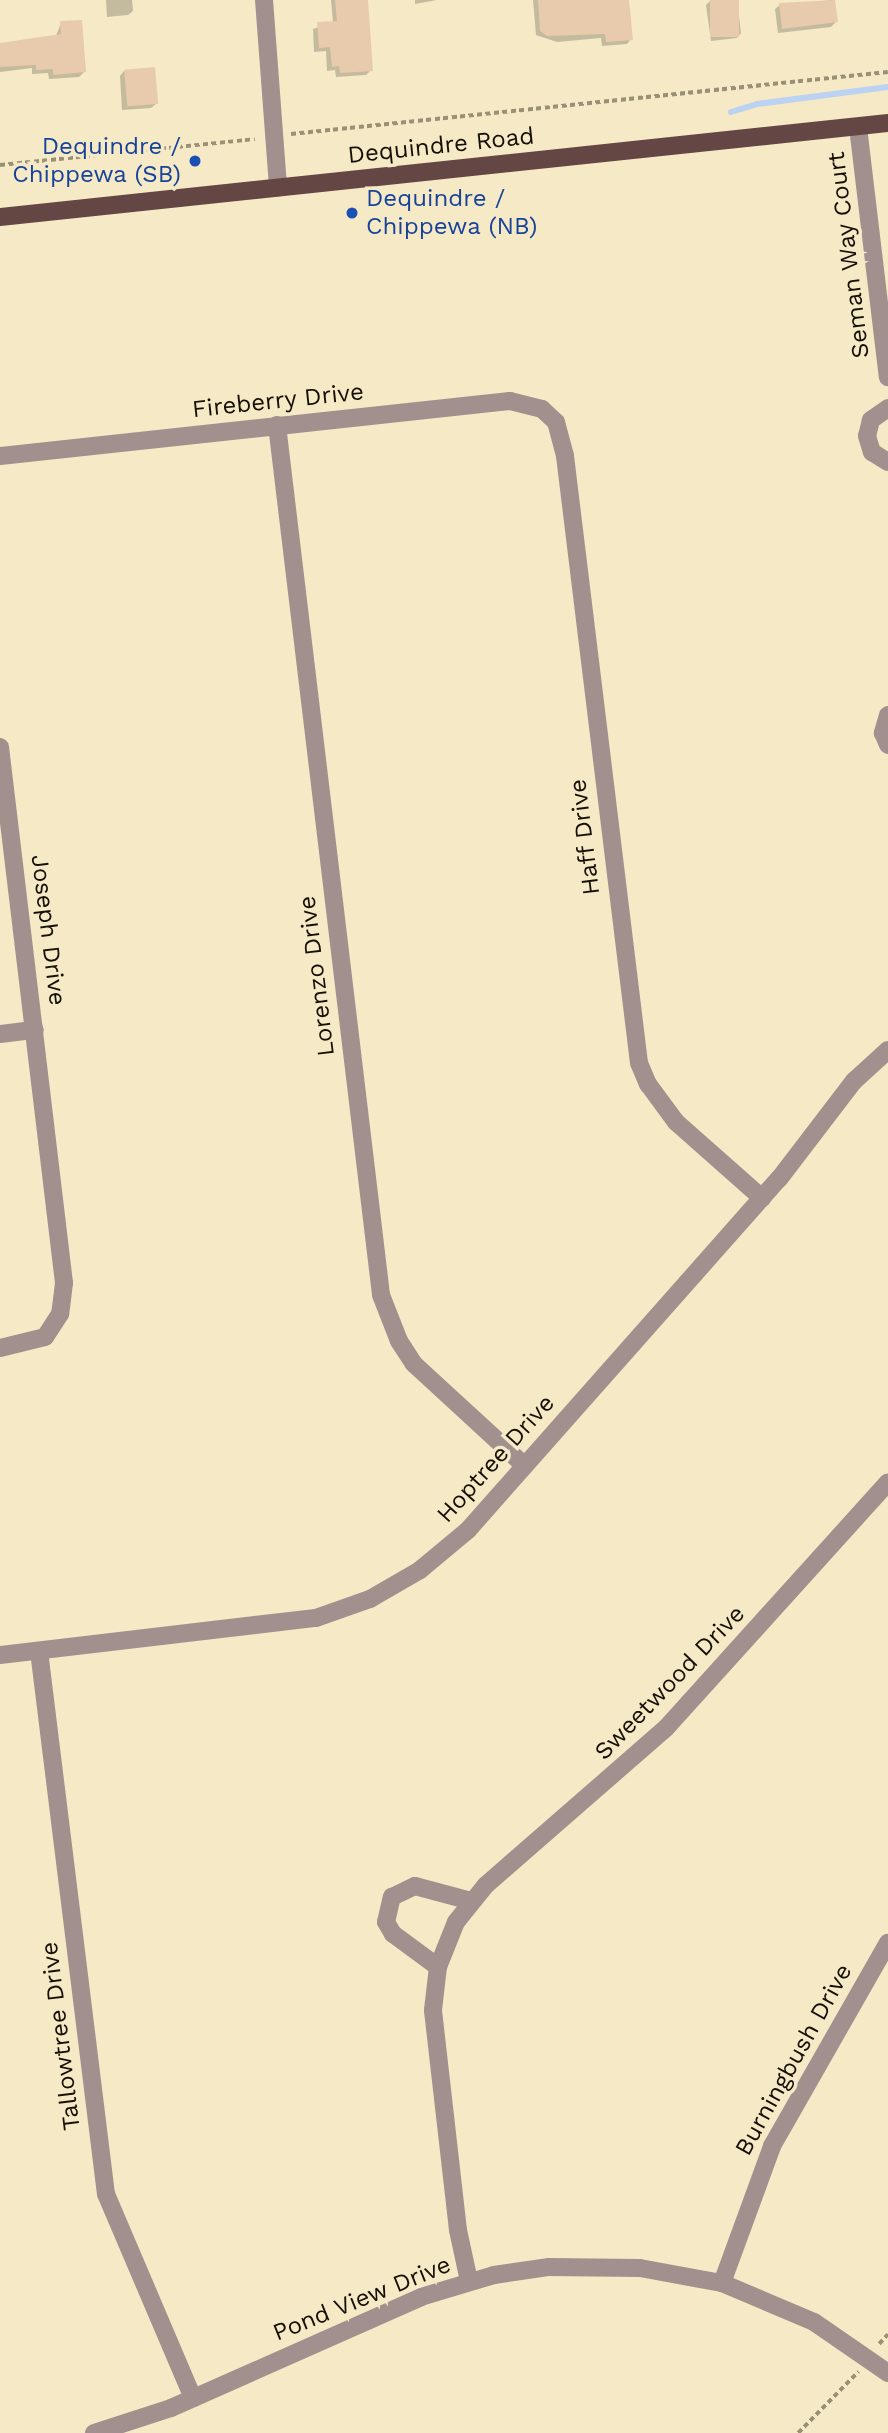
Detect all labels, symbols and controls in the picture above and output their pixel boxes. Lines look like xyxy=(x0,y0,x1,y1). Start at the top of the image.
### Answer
street label: Dequindre Road xyxy=(346,122,536,170)
place label: Dequindre / Chippewa (SB) xyxy=(12,133,181,189)
street label: Seman Way Court xyxy=(822,149,876,361)
marker: Dequindre / Chippewa (SB) xyxy=(187,153,203,169)
place label: Dequindre / Chippewa (NB) xyxy=(366,185,538,241)
marker: Dequindre / Chippewa (NB) xyxy=(344,205,360,221)
street label: Fireberry Drive xyxy=(190,378,366,424)
street label: Haff Drive xyxy=(564,777,606,897)
street label: Joseph Drive xyxy=(24,853,72,1007)
street label: Lorenzo Drive xyxy=(293,894,341,1058)
street label: Hoptree Drive xyxy=(431,1389,561,1529)
street label: Sweetwood Drive xyxy=(589,1600,751,1766)
street label: Tallowtree Drive xyxy=(35,1940,87,2132)
street label: Burningbush Drive xyxy=(729,1959,859,2161)
street label: Pond View Drive xyxy=(268,2250,456,2348)

